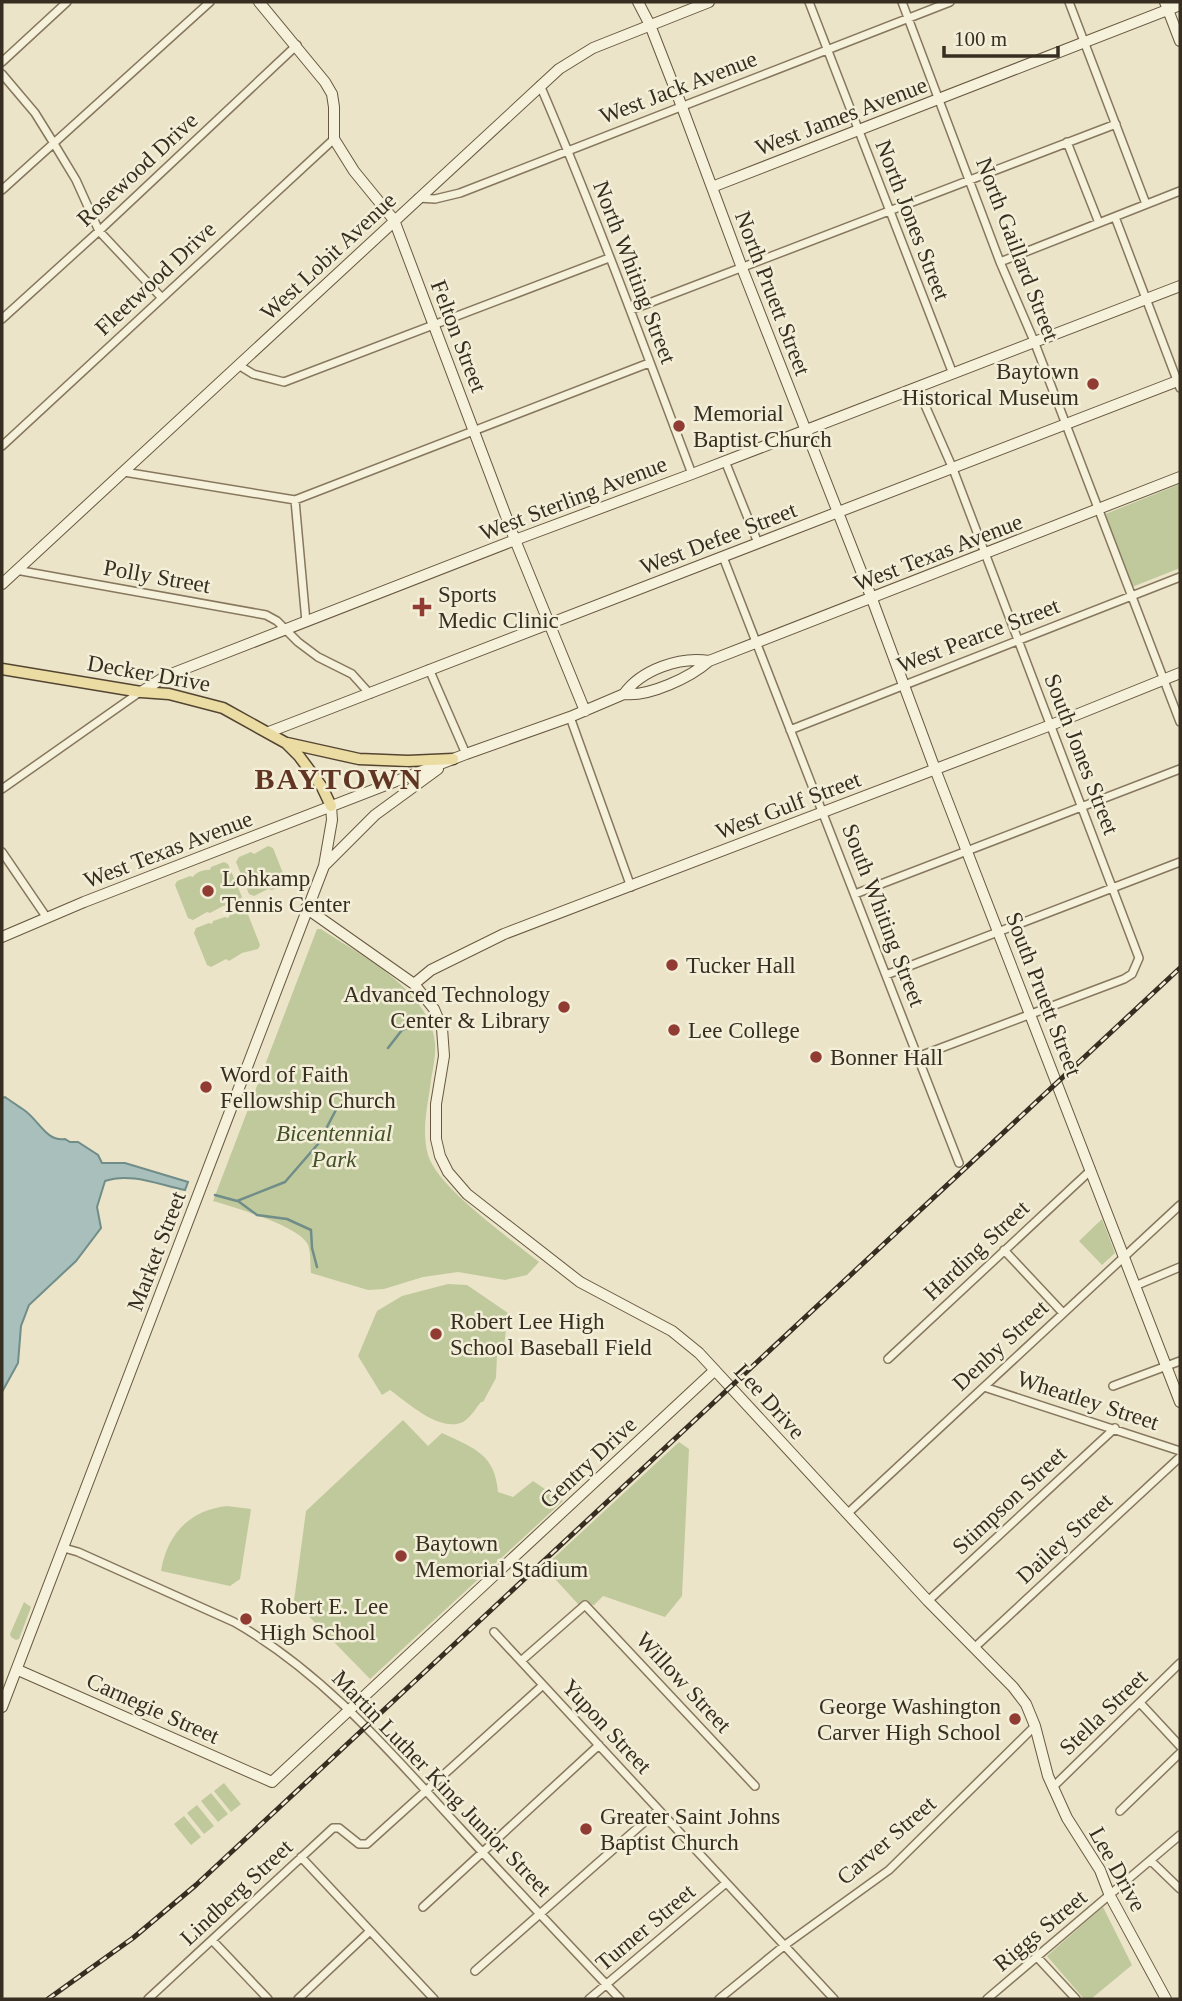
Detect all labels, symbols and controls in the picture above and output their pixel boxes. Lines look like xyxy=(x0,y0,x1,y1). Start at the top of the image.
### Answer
scale bar xyxy=(944,14,1058,58)
text: 100 m xyxy=(954,27,1007,51)
street label: West Jack Avenue xyxy=(596,46,760,129)
street label: West James Avenue xyxy=(752,72,930,161)
street label: Rosewood Drive xyxy=(72,107,203,231)
street label: North Jones Street xyxy=(870,136,955,305)
street label: North Gaillard Street xyxy=(971,154,1064,345)
street label: North Whiting Street xyxy=(588,177,681,368)
street label: West Lobit Avenue xyxy=(256,187,401,325)
street label: North Pruett Street xyxy=(730,208,816,379)
street label: Fleetwood Drive xyxy=(90,216,221,340)
street label: Felton Street xyxy=(426,277,492,396)
place label: Baytown Historical Museum xyxy=(902,359,1079,410)
marker: Baytown Historical Museum xyxy=(1085,376,1101,392)
place label: Memorial Baptist Church xyxy=(693,401,832,452)
marker: Memorial Baptist Church xyxy=(671,418,687,434)
street label: West Sterling Avenue xyxy=(476,451,670,546)
street label: West Defee Street xyxy=(636,497,800,580)
street label: West Texas Avenue xyxy=(850,509,1026,596)
street label: Polly Street xyxy=(102,555,213,598)
place label: Sports Medic Clinic xyxy=(438,582,559,633)
street label: West Pearce Street xyxy=(893,593,1063,678)
marker: Sports Medic Clinic xyxy=(412,597,432,617)
street label: Decker Drive xyxy=(85,650,212,697)
street label: South Jones Street xyxy=(1039,670,1124,839)
district label: BAYTOWN xyxy=(254,762,424,795)
street label: West Gulf Street xyxy=(712,766,865,845)
street label: West Texas Avenue xyxy=(80,806,256,893)
street label: South Whiting Street xyxy=(837,820,930,1011)
place label: Lohkamp Tennis Center xyxy=(222,866,350,917)
marker: Lohkamp Tennis Center xyxy=(200,883,216,899)
street label: South Pruett Street xyxy=(1001,909,1087,1080)
place label: Tucker Hall xyxy=(686,953,796,978)
marker: Tucker Hall xyxy=(664,957,680,973)
place label: Advanced Technology Center & Library xyxy=(343,982,550,1033)
marker: Advanced Technology Center & Library xyxy=(556,999,572,1015)
place label: Lee College xyxy=(688,1018,800,1043)
marker: Lee College xyxy=(666,1022,682,1038)
place label: Bonner Hall xyxy=(830,1045,943,1070)
marker: Bonner Hall xyxy=(808,1049,824,1065)
place label: Word of Faith Fellowship Church xyxy=(220,1062,396,1113)
marker: Word of Faith Fellowship Church xyxy=(198,1079,214,1095)
park label: Bicentennial Park xyxy=(276,1121,392,1172)
street label: Market Street xyxy=(122,1187,191,1314)
street label: Harding Street xyxy=(919,1195,1035,1305)
street label: Denby Street xyxy=(948,1295,1053,1396)
place label: Robert Lee High School Baseball Field xyxy=(450,1309,652,1360)
marker: Robert Lee High School Baseball Field xyxy=(428,1326,444,1342)
street label: Lee Drive xyxy=(729,1359,810,1444)
street label: Wheatley Street xyxy=(1014,1366,1162,1435)
street label: Gentry Drive xyxy=(535,1412,641,1513)
street label: Stimpson Street xyxy=(947,1441,1072,1559)
street label: Dailey Street xyxy=(1012,1488,1117,1589)
place label: Baytown Memorial Stadium xyxy=(415,1531,588,1582)
marker: Baytown Memorial Stadium xyxy=(393,1548,409,1564)
place label: Robert E. Lee High School xyxy=(260,1594,388,1645)
marker: Robert E. Lee High School xyxy=(238,1611,254,1627)
street label: Willow Street xyxy=(631,1627,737,1738)
street label: Stella Street xyxy=(1054,1664,1153,1760)
street label: Martin Luther King Junior Street xyxy=(327,1665,557,1902)
street label: Carnegie Street xyxy=(83,1668,223,1749)
street label: Yupon Street xyxy=(557,1674,657,1779)
place label: George Washington Carver High School xyxy=(817,1694,1001,1745)
marker: George Washington Carver High School xyxy=(1007,1711,1023,1727)
street label: Carver Street xyxy=(832,1791,941,1890)
place label: Greater Saint Johns Baptist Church xyxy=(600,1804,780,1855)
marker: Greater Saint Johns Baptist Church xyxy=(578,1821,594,1837)
street label: Lee Drive xyxy=(1084,1823,1151,1916)
street label: Lindberg Street xyxy=(175,1834,298,1950)
street label: Turner Street xyxy=(591,1878,700,1976)
street label: Riggs Street xyxy=(989,1884,1092,1976)

